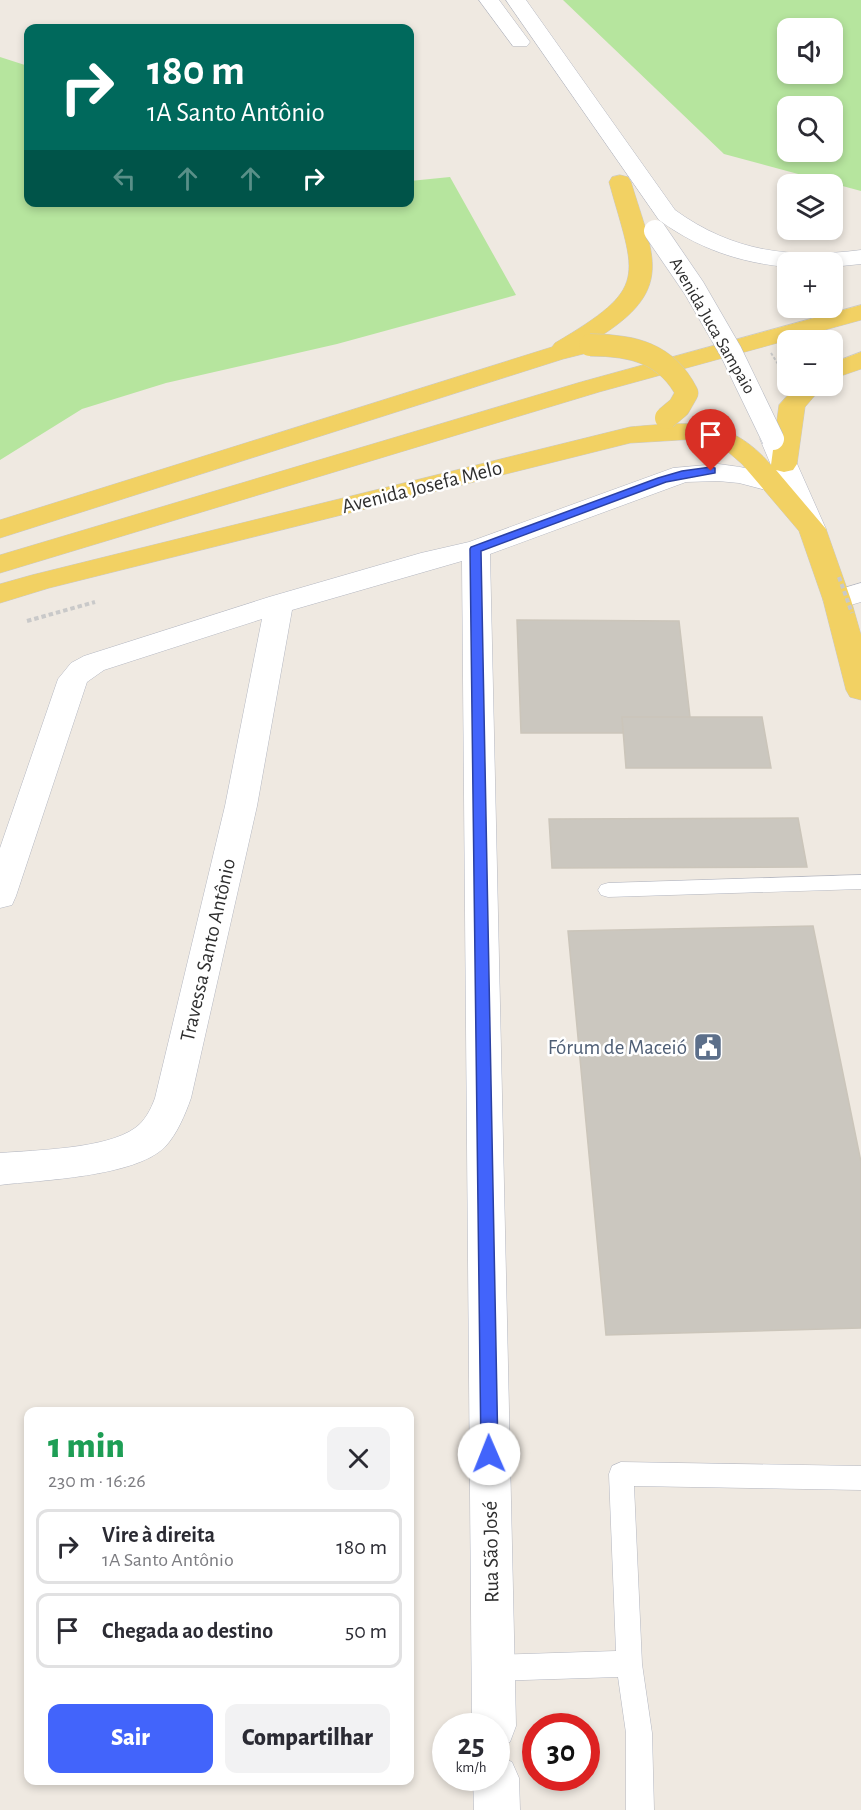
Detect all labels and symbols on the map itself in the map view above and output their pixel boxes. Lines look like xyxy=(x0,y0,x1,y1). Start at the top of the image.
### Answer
street label: Avenida Juca Sampaio xyxy=(666,255,758,397)
pin xyxy=(685,409,736,471)
street label: Avenida Josefa Melo xyxy=(340,457,504,517)
street label: Travessa Santo Antônio xyxy=(177,856,239,1044)
public building icon: Fórum de Maceió xyxy=(692,1031,724,1063)
place label: Fórum de Maceió xyxy=(548,1037,687,1058)
position arrow xyxy=(457,1422,521,1486)
street label: Rua São José xyxy=(480,1501,502,1603)
speed limit sign: 30 xyxy=(522,1713,600,1791)

